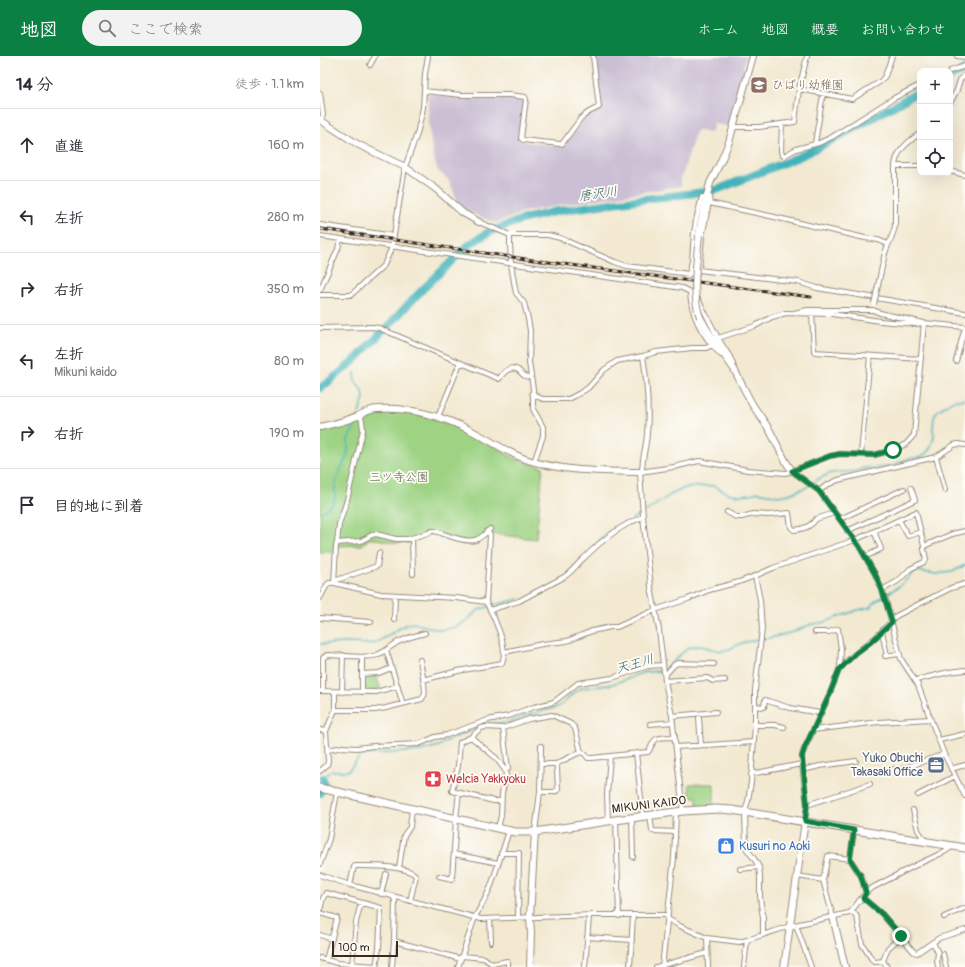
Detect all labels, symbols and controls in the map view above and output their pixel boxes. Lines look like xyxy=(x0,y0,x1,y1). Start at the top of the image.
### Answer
search box xyxy=(82,10,362,46)
icon: search xyxy=(96,17,118,39)
text: 地図 xyxy=(20,18,58,42)
text: ここで検索 xyxy=(128,20,203,39)
text: ホーム xyxy=(698,21,739,38)
text: 地図 xyxy=(761,21,789,38)
text: 概要 xyxy=(811,21,839,38)
text: お問い合わせ xyxy=(861,21,945,38)
map controls xyxy=(917,68,953,176)
button: + xyxy=(917,68,953,104)
text: 14 分 xyxy=(16,74,53,95)
school or university icon: ひばり幼稚園 xyxy=(749,75,769,95)
text: 徒歩 · 1.1 km xyxy=(235,76,304,92)
place label: ひばり幼稚園 xyxy=(772,78,844,93)
button: − xyxy=(917,104,953,140)
icon: ahead xyxy=(16,134,38,156)
text: 直進 xyxy=(54,137,84,156)
text: 160 m xyxy=(268,137,304,153)
button: locate xyxy=(917,140,953,176)
water label: 唐沢川 xyxy=(578,183,618,205)
icon: left xyxy=(16,206,38,228)
text: 左折 xyxy=(54,209,84,228)
text: 280 m xyxy=(267,209,304,225)
icon: right xyxy=(16,278,38,300)
text: 右折 xyxy=(54,281,84,300)
text: 350 m xyxy=(266,281,304,297)
text: 左折 xyxy=(54,345,84,364)
icon: left xyxy=(16,350,38,372)
text: 80 m xyxy=(274,353,304,369)
text: Mikuni kaido xyxy=(54,364,117,380)
icon: right xyxy=(16,422,38,444)
text: 右折 xyxy=(54,425,84,444)
text: 190 m xyxy=(269,425,304,441)
route start xyxy=(884,441,902,459)
park label: 三ツ寺公園 xyxy=(369,470,429,485)
icon: arrive xyxy=(16,494,38,516)
text: 目的地に到着 xyxy=(54,497,144,516)
water label: 天王川 xyxy=(614,651,656,677)
place label: Yuko Obuchi Takasaki Office xyxy=(851,751,923,780)
office icon: Yuko Obuchi Takasaki Office xyxy=(926,755,946,775)
pharmacy icon: Welcia Yakkyoku xyxy=(423,769,443,789)
place label: Welcia Yakkyoku xyxy=(446,772,526,787)
street label: MIKUNI KAIDO xyxy=(611,793,687,817)
shop icon: Kusuri no Aoki xyxy=(716,836,736,856)
place label: Kusuri no Aoki xyxy=(739,839,810,854)
route end xyxy=(892,927,910,945)
scale bar xyxy=(332,939,398,958)
text: 100 m xyxy=(338,941,369,954)

